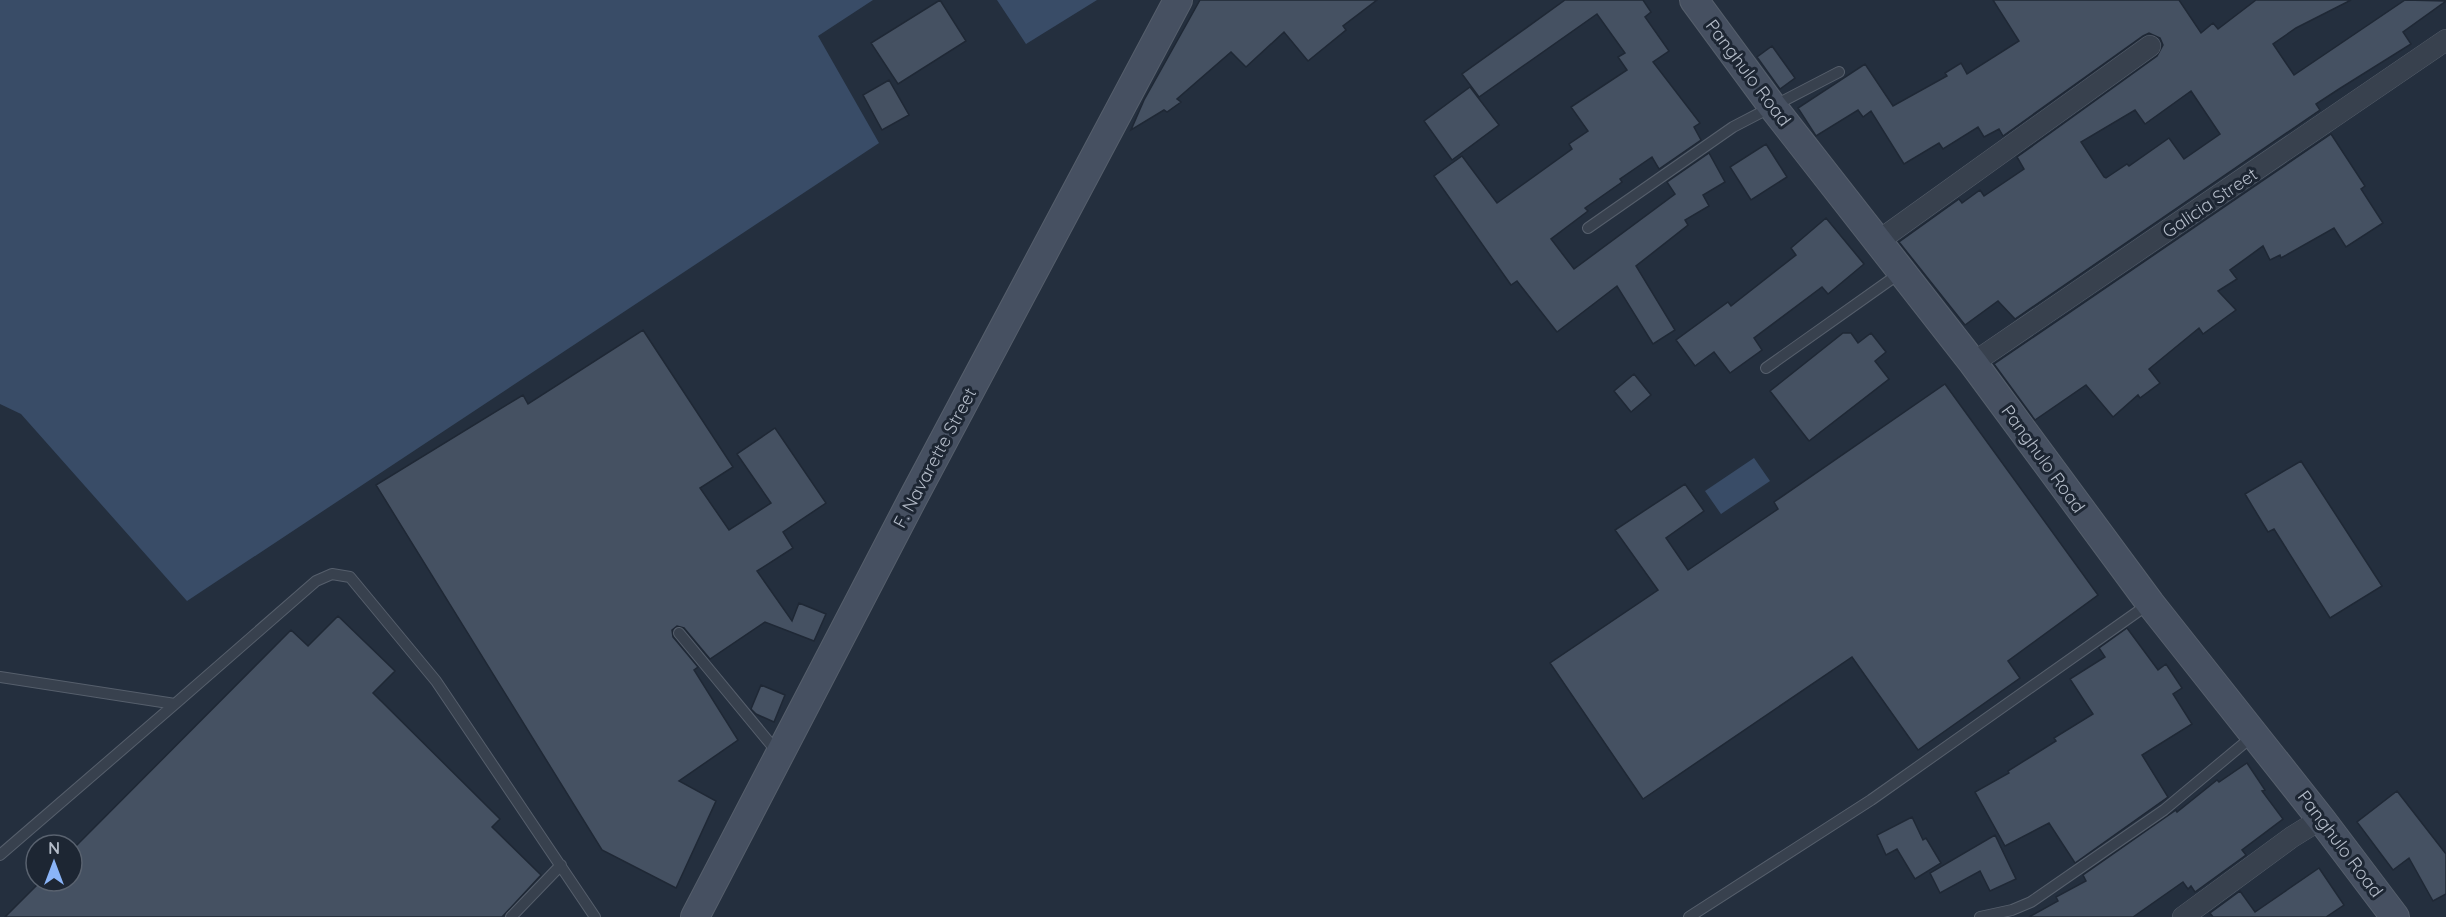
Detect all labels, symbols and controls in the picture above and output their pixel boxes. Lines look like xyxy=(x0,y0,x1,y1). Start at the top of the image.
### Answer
street label: Panghulo Road xyxy=(1701,15,1796,131)
street label: Galicia Street xyxy=(2158,162,2262,243)
street label: F. Navarette Street xyxy=(888,384,981,532)
street label: Panghulo Road xyxy=(1996,400,2090,517)
street label: Panghulo Road xyxy=(2293,786,2388,902)
north arrow xyxy=(24,833,84,893)
text: N xyxy=(48,838,60,858)

